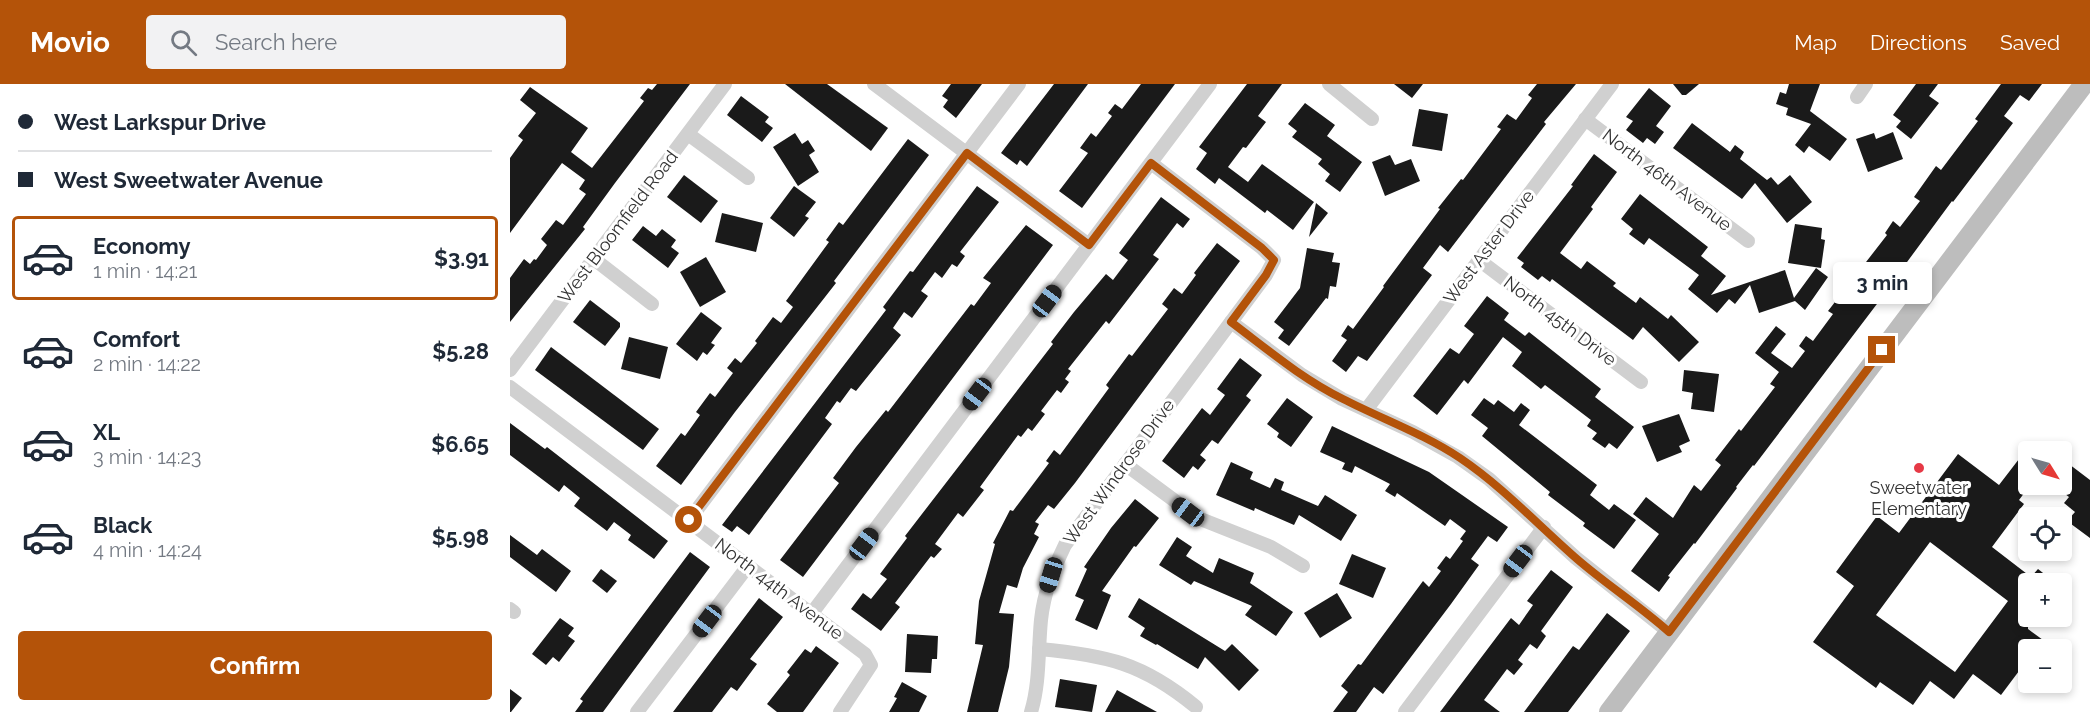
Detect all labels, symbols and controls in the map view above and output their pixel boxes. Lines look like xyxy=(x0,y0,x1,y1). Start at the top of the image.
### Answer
search box xyxy=(146,15,566,69)
text: Movio xyxy=(30,26,110,59)
icon: search xyxy=(167,26,200,59)
text: Search here xyxy=(215,29,337,55)
text: Map xyxy=(1794,30,1837,55)
text: Directions xyxy=(1870,30,1967,55)
text: Saved xyxy=(2000,30,2060,55)
text: West Larkspur Drive xyxy=(54,109,266,135)
street label: North 46th Avenue xyxy=(1599,124,1736,235)
street label: West Bloomfield Road xyxy=(553,146,682,307)
text: West Sweetwater Avenue xyxy=(54,167,323,193)
street label: West Aster Drive xyxy=(1439,185,1539,308)
icon: car xyxy=(21,231,75,285)
text: Economy xyxy=(93,233,191,259)
text: $3.91 xyxy=(434,245,489,271)
text: 1 min · 14:21 xyxy=(93,259,197,283)
callout: 3 min xyxy=(1832,263,1932,305)
street label: North 45th Drive xyxy=(1500,271,1621,370)
text: 3 min xyxy=(1857,271,1908,295)
car xyxy=(1029,281,1065,321)
icon: car xyxy=(21,324,75,378)
text: Comfort xyxy=(93,326,180,352)
route end xyxy=(1868,336,1895,363)
text: $5.28 xyxy=(432,338,489,364)
text: 2 min · 14:22 xyxy=(93,352,201,376)
car xyxy=(959,374,995,414)
street label: West Windrose Drive xyxy=(1059,394,1179,549)
icon: car xyxy=(21,417,75,471)
text: XL xyxy=(93,419,120,445)
text: $6.65 xyxy=(431,431,489,457)
north arrow xyxy=(2018,441,2072,495)
map controls xyxy=(2018,441,2072,693)
text: 3 min · 14:23 xyxy=(93,445,202,469)
marker: Sweetwater Elementary xyxy=(1912,461,1926,475)
place label: Sweetwater Elementary xyxy=(1870,477,1969,519)
car xyxy=(1168,494,1208,530)
route start xyxy=(675,506,702,533)
button: locate xyxy=(2018,507,2072,561)
icon: car xyxy=(21,510,75,564)
text: Black xyxy=(93,512,152,538)
text: $5.98 xyxy=(432,524,489,550)
car xyxy=(846,524,882,564)
street label: North 44th Avenue xyxy=(711,533,848,644)
text: 4 min · 14:24 xyxy=(93,538,202,562)
car xyxy=(1500,541,1536,581)
car xyxy=(1037,555,1065,595)
button: + xyxy=(2018,573,2072,627)
car xyxy=(689,601,725,641)
button: Confirm xyxy=(18,631,492,700)
button: − xyxy=(2018,639,2072,693)

